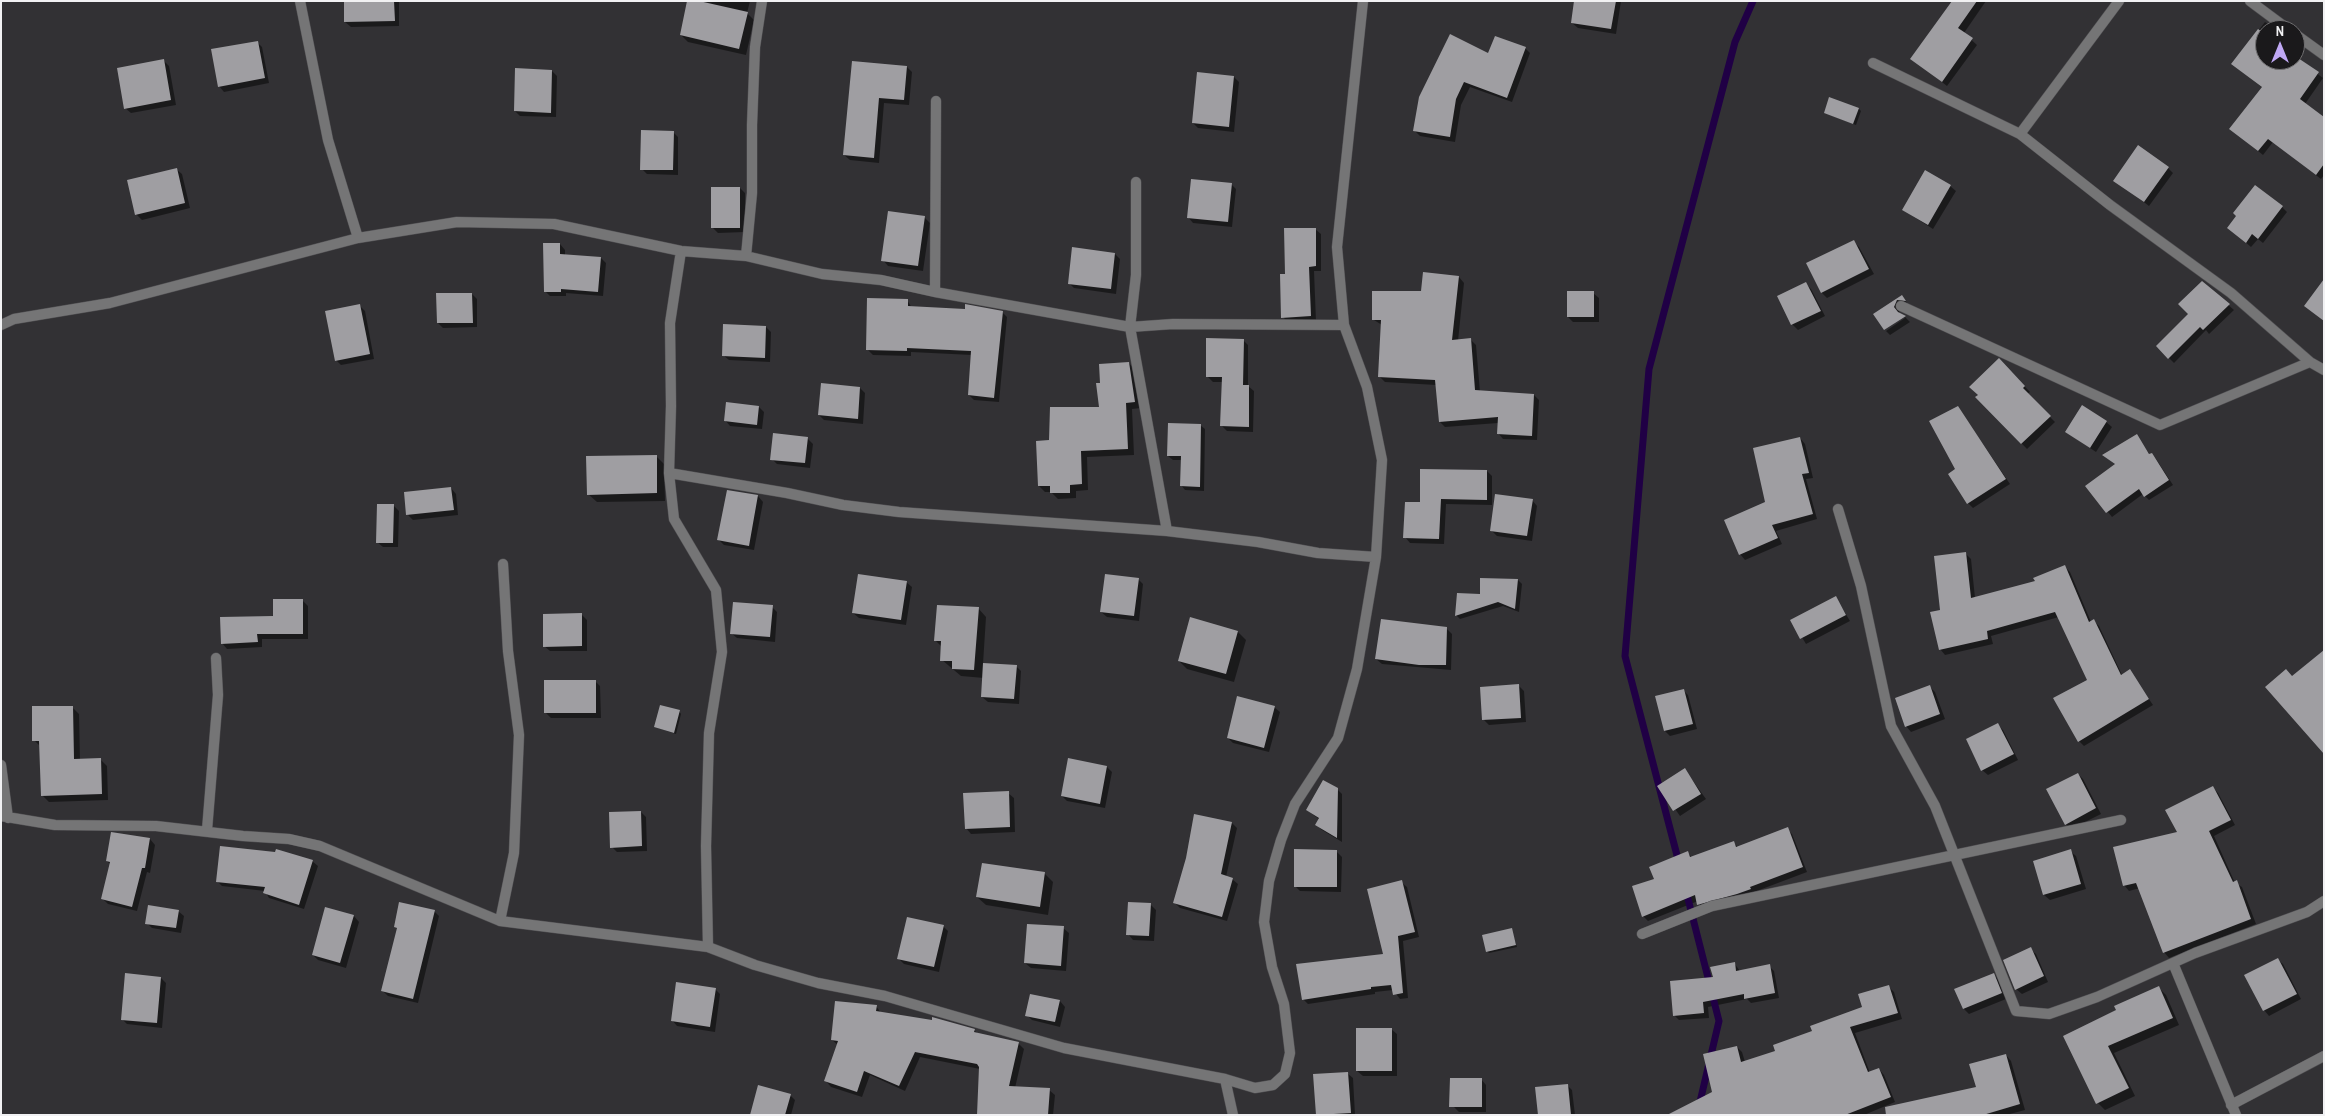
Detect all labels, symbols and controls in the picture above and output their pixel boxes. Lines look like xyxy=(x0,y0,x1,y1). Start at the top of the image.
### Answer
north arrow xyxy=(2255,20,2305,70)
text: N xyxy=(2276,22,2284,40)

